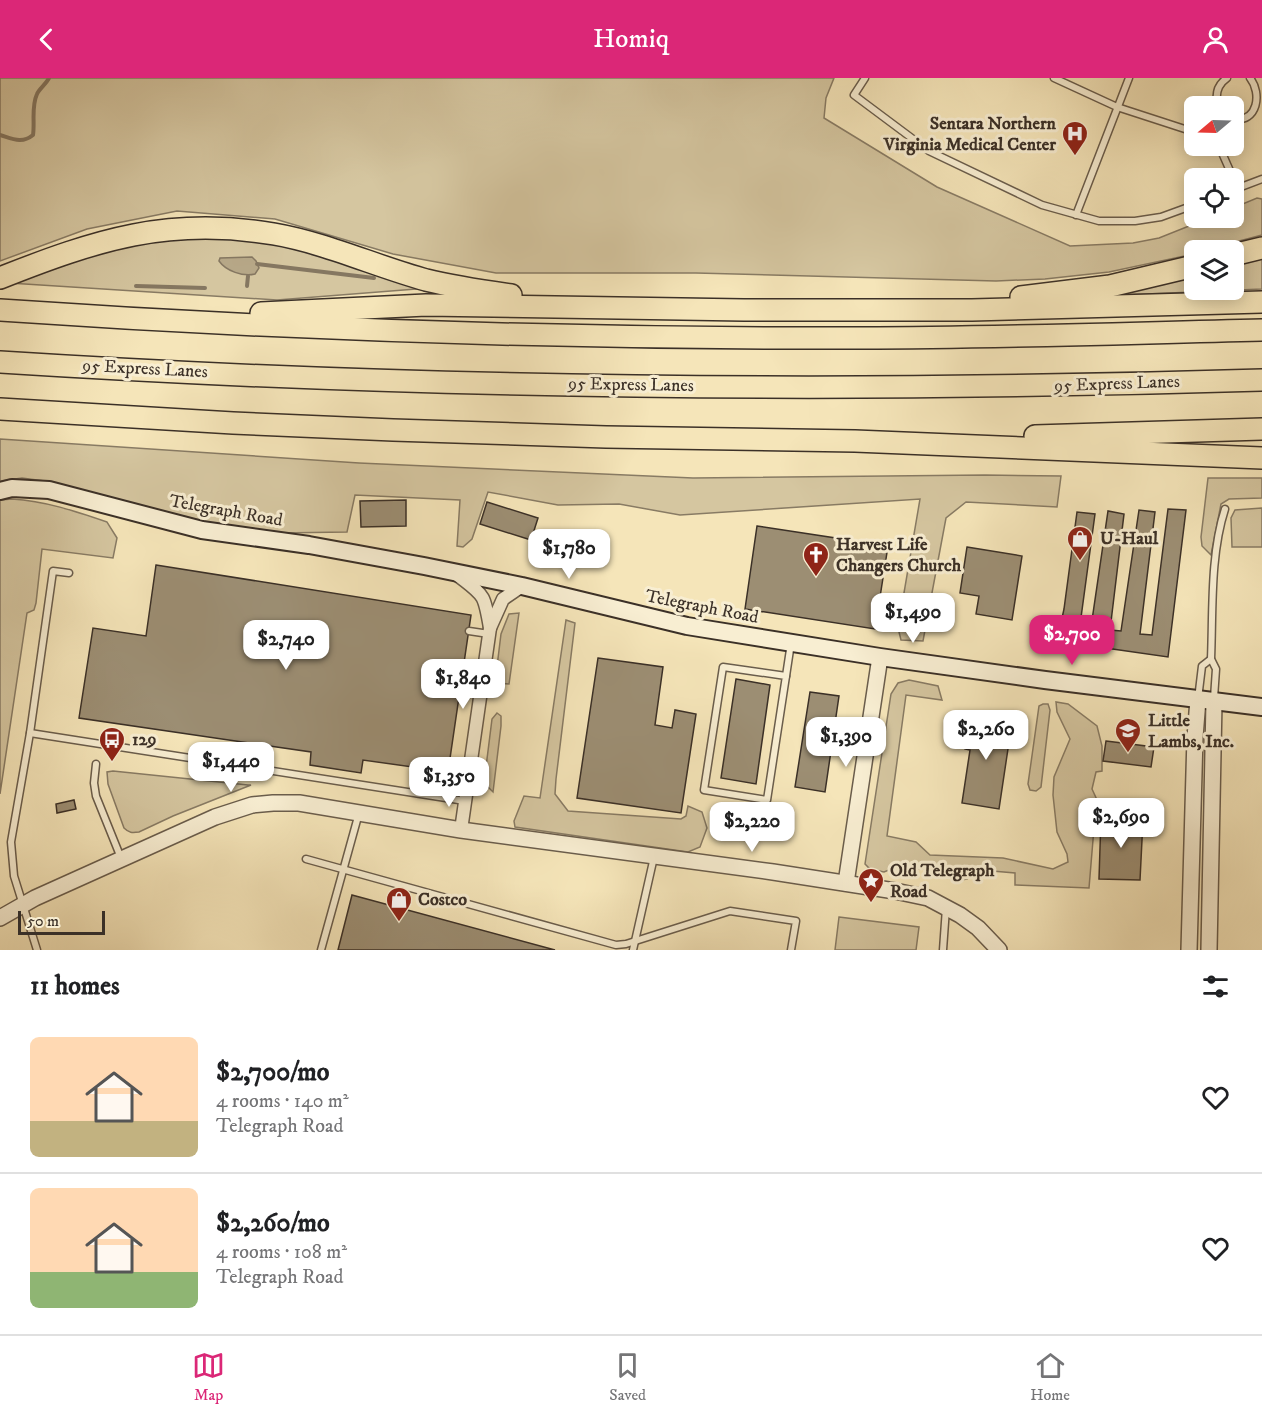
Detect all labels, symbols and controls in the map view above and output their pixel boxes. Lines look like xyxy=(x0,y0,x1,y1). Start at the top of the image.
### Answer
text: Homiq xyxy=(593,22,669,56)
icon: back xyxy=(30,23,63,56)
icon: person xyxy=(1199,23,1232,56)
north arrow xyxy=(1184,96,1244,156)
map controls xyxy=(1184,96,1244,300)
place label: Sentara Northern Virginia Medical Center xyxy=(883,113,1057,156)
hospital icon: Sentara Northern Virginia Medical Center xyxy=(1060,119,1090,157)
button: locate xyxy=(1184,168,1244,228)
button: layers xyxy=(1184,240,1244,300)
street label: 95 Express Lanes xyxy=(81,355,208,383)
street label: 95 Express Lanes xyxy=(1053,371,1180,397)
street label: 95 Express Lanes xyxy=(567,373,694,397)
street label: Telegraph Road xyxy=(168,490,284,532)
shop icon: U-Haul xyxy=(1065,524,1095,562)
place label: U-Haul xyxy=(1100,528,1159,550)
pin: $1,780 xyxy=(520,529,618,580)
place label: Harvest Life Changers Church xyxy=(836,534,962,577)
text: $1,780 xyxy=(542,536,596,561)
church icon: Harvest Life Changers Church xyxy=(801,540,831,578)
street label: Telegraph Road xyxy=(644,585,760,629)
pin: $1,490 xyxy=(864,593,962,644)
text: $1,490 xyxy=(885,600,941,625)
pin: $2,700 xyxy=(1023,615,1121,666)
pin: $2,740 xyxy=(237,620,335,671)
text: $2,700 xyxy=(1043,622,1101,647)
text: $2,740 xyxy=(257,627,315,652)
pin: $1,840 xyxy=(414,659,512,710)
text: $1,840 xyxy=(435,666,491,691)
pin: $2,260 xyxy=(937,710,1035,761)
place label: Little Lambs, Inc. xyxy=(1148,710,1234,753)
school or university icon: Little Lambs, Inc. xyxy=(1113,716,1143,754)
pin: $1,390 xyxy=(797,717,895,768)
text: $2,260 xyxy=(957,717,1015,742)
text: $1,390 xyxy=(820,724,872,749)
bus stop icon: 129 xyxy=(97,725,127,763)
place label: 129 xyxy=(132,729,156,751)
pin: $1,440 xyxy=(182,742,280,793)
text: $1,440 xyxy=(202,749,260,774)
pin: $1,350 xyxy=(400,757,498,808)
text: $1,350 xyxy=(423,764,475,789)
pin: $2,690 xyxy=(1072,798,1170,849)
pin: $2,220 xyxy=(703,802,801,853)
text: $2,690 xyxy=(1092,805,1150,830)
text: $2,220 xyxy=(724,809,780,834)
place label: Old Telegraph Road xyxy=(890,860,995,903)
place icon: Old Telegraph Road xyxy=(856,866,886,904)
shop icon: Costco xyxy=(384,885,414,923)
place label: Costco xyxy=(418,889,467,911)
scale bar xyxy=(18,908,105,936)
text: 50 m xyxy=(27,911,59,931)
text: 11 homes xyxy=(30,970,120,1003)
icon: filters xyxy=(1199,970,1232,1003)
text: $2,700/mo xyxy=(216,1056,329,1089)
icon: home xyxy=(78,1061,150,1133)
icon: heart xyxy=(1199,1081,1232,1114)
text: 4 rooms · 140 m² xyxy=(216,1089,349,1114)
text: Telegraph Road xyxy=(216,1114,343,1139)
text: $2,260/mo xyxy=(216,1207,330,1240)
icon: home xyxy=(78,1212,150,1284)
icon: heart xyxy=(1199,1232,1232,1265)
text: 4 rooms · 108 m² xyxy=(216,1240,347,1265)
text: Telegraph Road xyxy=(216,1265,343,1290)
tab: Map xyxy=(192,1349,225,1405)
tab: Saved xyxy=(609,1349,646,1405)
tab: Home xyxy=(1030,1349,1070,1405)

